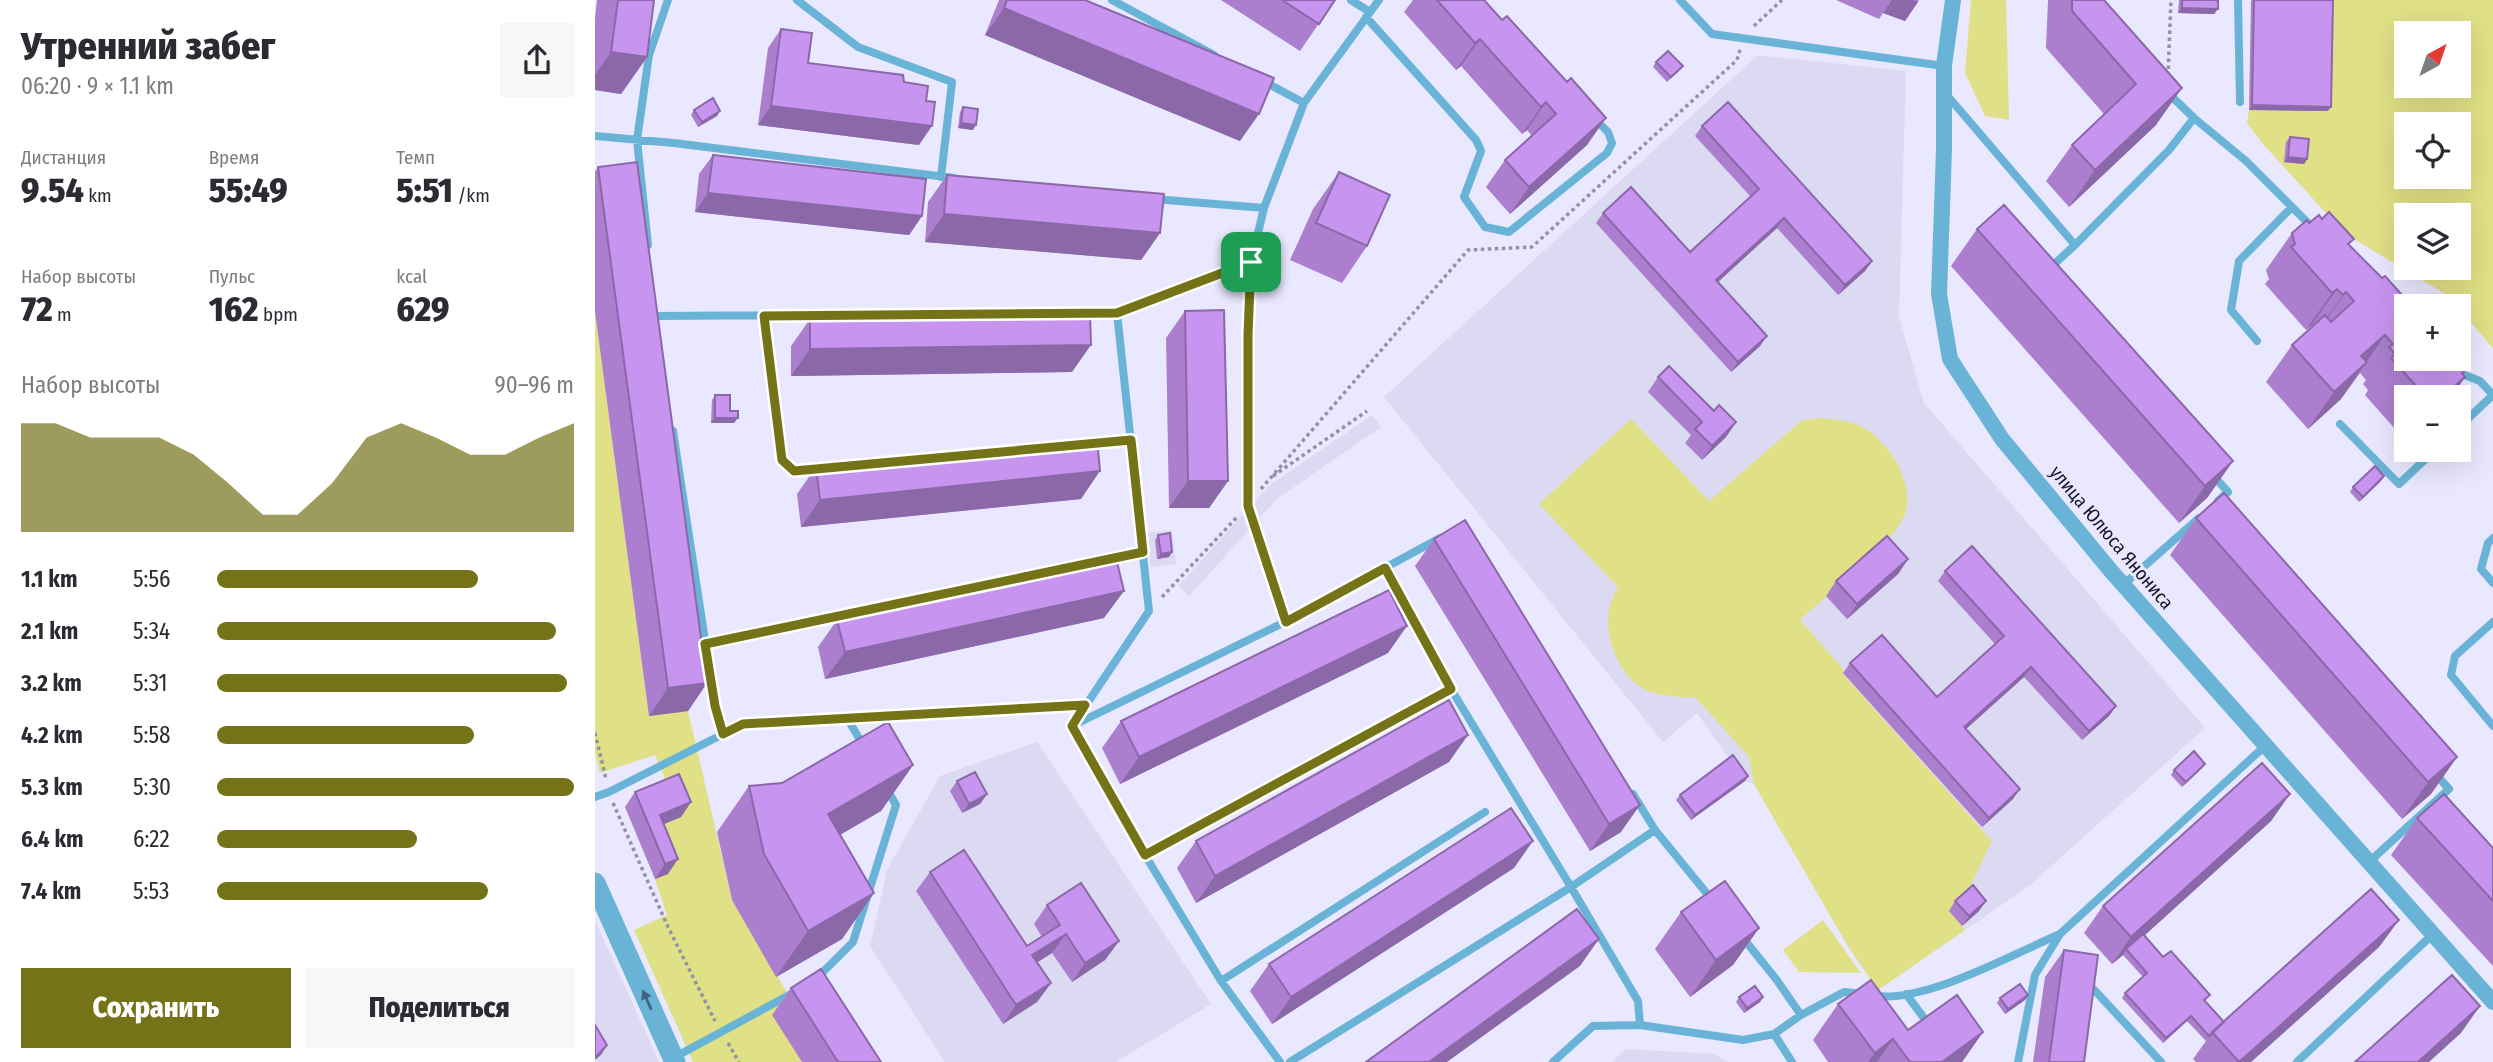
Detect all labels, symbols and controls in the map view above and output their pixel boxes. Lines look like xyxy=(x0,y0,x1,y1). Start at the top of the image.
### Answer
north arrow xyxy=(2394,21,2471,98)
map controls xyxy=(2394,21,2471,462)
text: Утренний забег xyxy=(21,23,275,69)
button: share xyxy=(500,23,574,97)
text: 06:20 · 9 × 1.1 km xyxy=(21,72,174,100)
button: locate xyxy=(2394,112,2471,189)
text: Дистанция xyxy=(21,146,106,169)
text: Время xyxy=(209,146,260,169)
text: Темп xyxy=(396,146,435,169)
text: 9.54 xyxy=(21,169,84,211)
text: 55:49 xyxy=(209,169,288,211)
text: 5:51 xyxy=(396,169,453,211)
text: km xyxy=(84,184,112,207)
text: /km xyxy=(453,184,490,207)
button: layers xyxy=(2394,203,2471,280)
pin xyxy=(1221,232,1281,292)
icon: arrive xyxy=(1232,243,1270,281)
text: Набор высоты xyxy=(21,265,136,288)
text: Пульс xyxy=(209,265,255,288)
text: kcal xyxy=(396,265,427,288)
text: 72 xyxy=(21,288,53,330)
text: 162 xyxy=(209,288,259,330)
text: 629 xyxy=(396,288,449,330)
button: + xyxy=(2394,294,2471,371)
text: m xyxy=(53,303,72,326)
text: bpm xyxy=(259,303,298,326)
text: Набор высоты xyxy=(21,371,160,399)
text: 90–96 m xyxy=(494,371,574,399)
button: − xyxy=(2394,385,2471,462)
street label: улица Юлюса Янониса xyxy=(2045,461,2178,614)
text: 1.1 km xyxy=(21,565,77,593)
text: 5:56 xyxy=(133,565,171,593)
text: 2.1 km xyxy=(21,617,78,645)
text: 5:34 xyxy=(133,617,170,645)
text: 3.2 km xyxy=(21,669,82,697)
text: 5:31 xyxy=(133,669,167,697)
text: 4.2 km xyxy=(21,721,83,749)
text: 5:58 xyxy=(133,721,171,749)
text: 5.3 km xyxy=(21,773,83,801)
text: 5:30 xyxy=(133,773,171,801)
text: 6.4 km xyxy=(21,825,84,853)
text: 6:22 xyxy=(133,825,170,853)
text: 7.4 km xyxy=(21,877,81,905)
text: 5:53 xyxy=(133,877,169,905)
button: Сохранить xyxy=(21,968,291,1048)
button: Поделиться xyxy=(305,968,574,1048)
one-way arrow xyxy=(641,990,653,1010)

